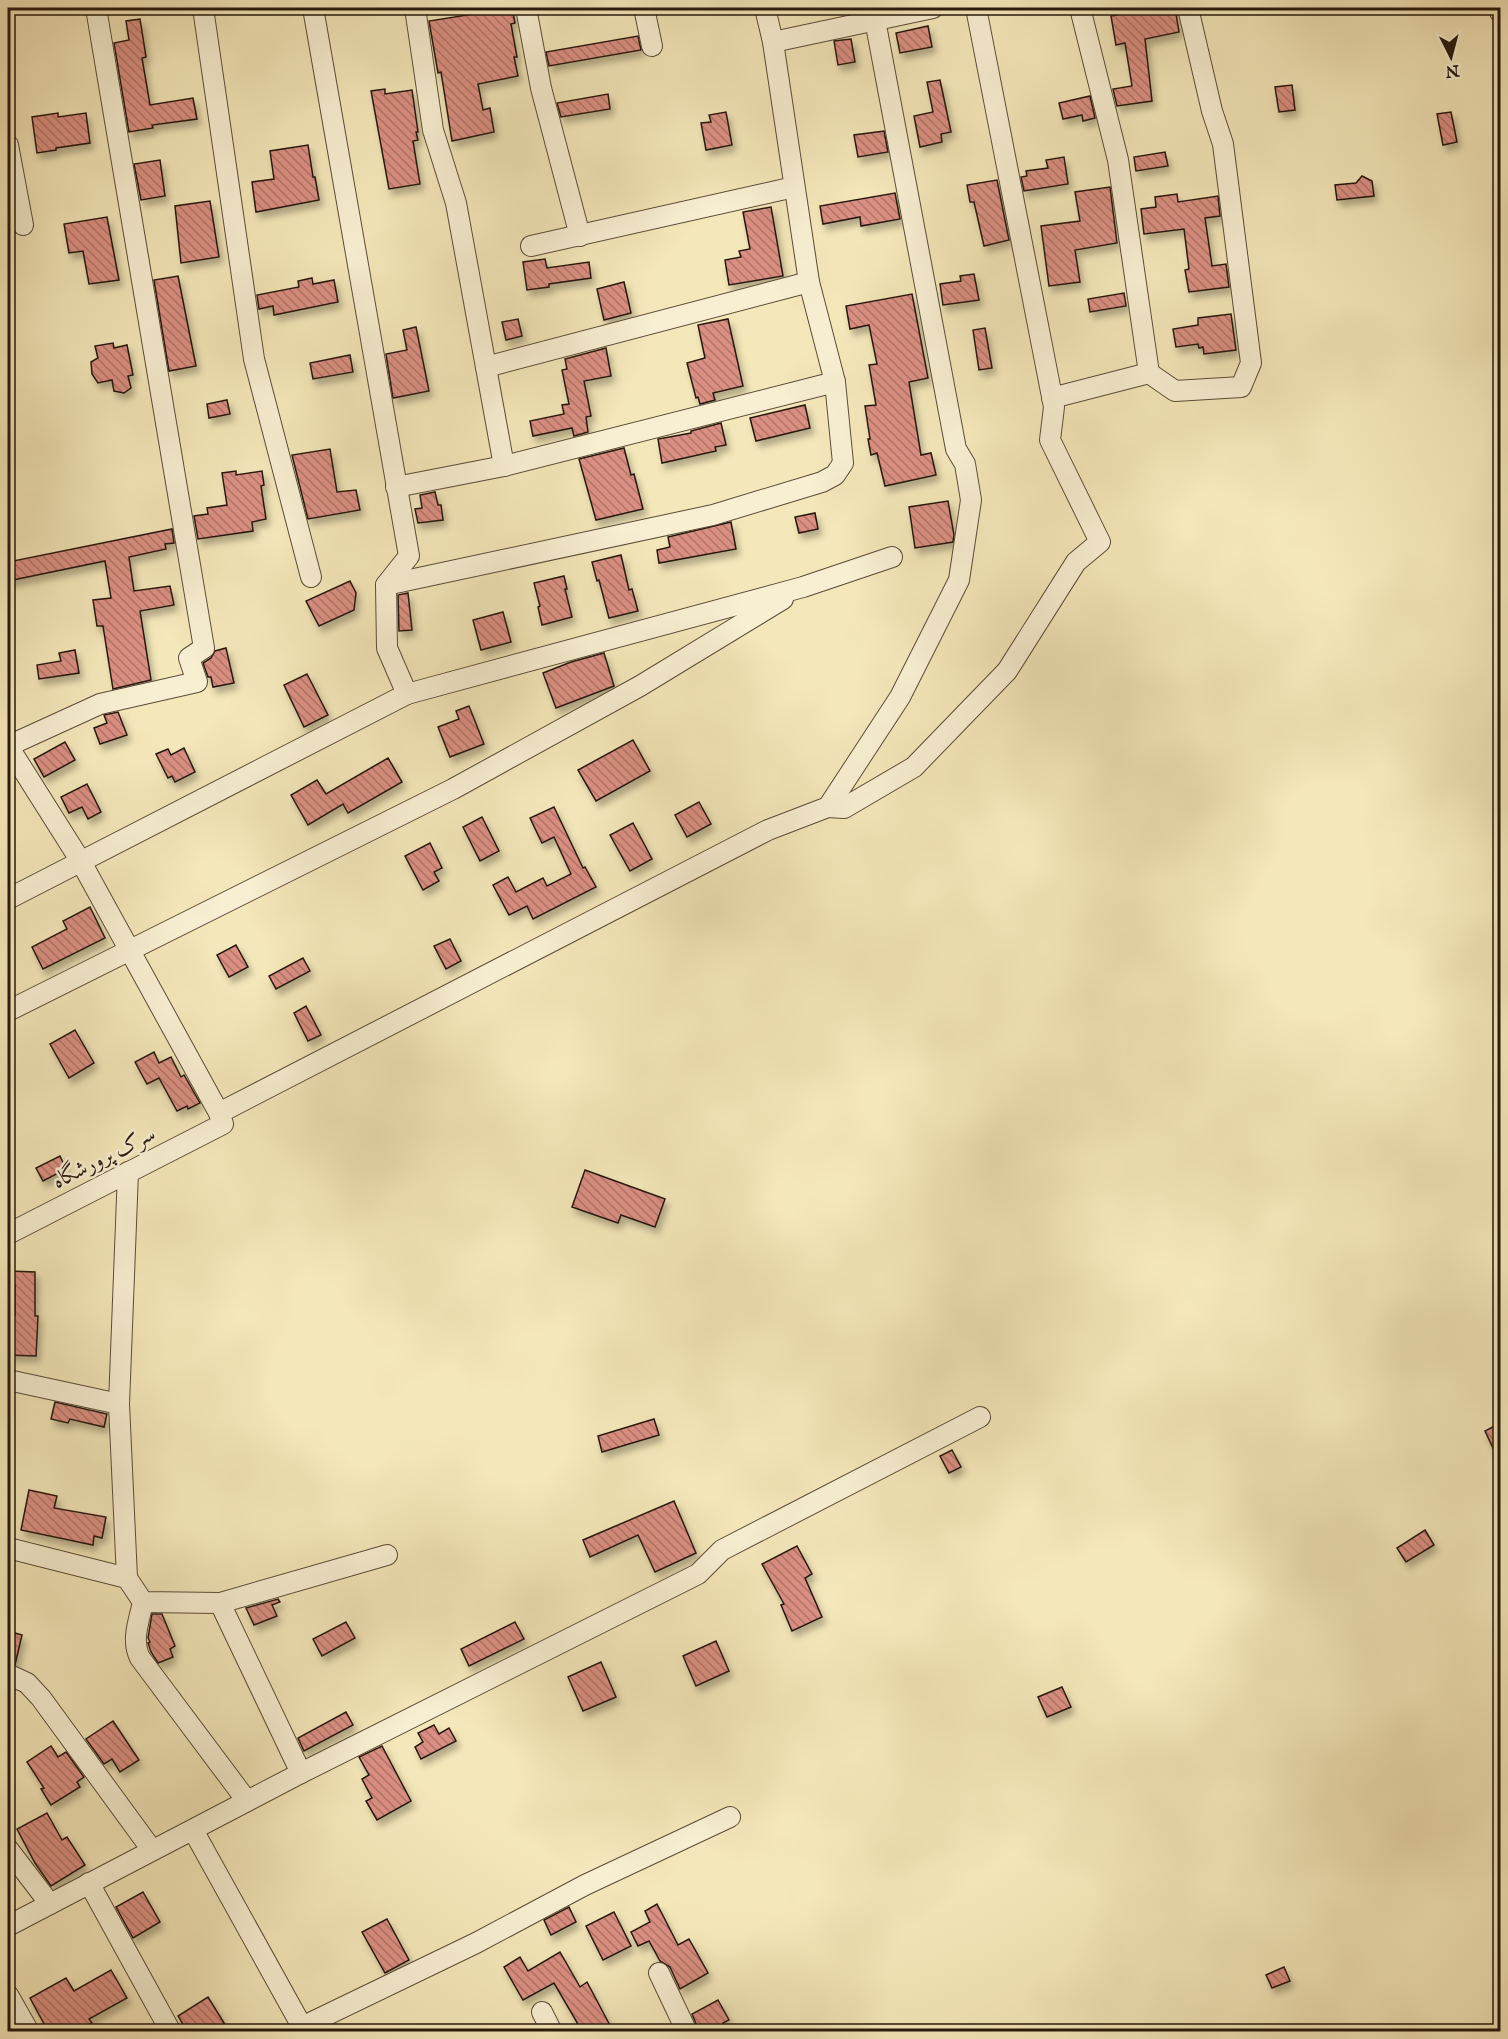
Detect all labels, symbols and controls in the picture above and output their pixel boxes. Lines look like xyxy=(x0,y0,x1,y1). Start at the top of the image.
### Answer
north arrow xyxy=(1421,27,1481,87)
text: N xyxy=(1444,59,1461,81)
street label: سرک پرورشگاه xyxy=(47,1119,160,1196)

